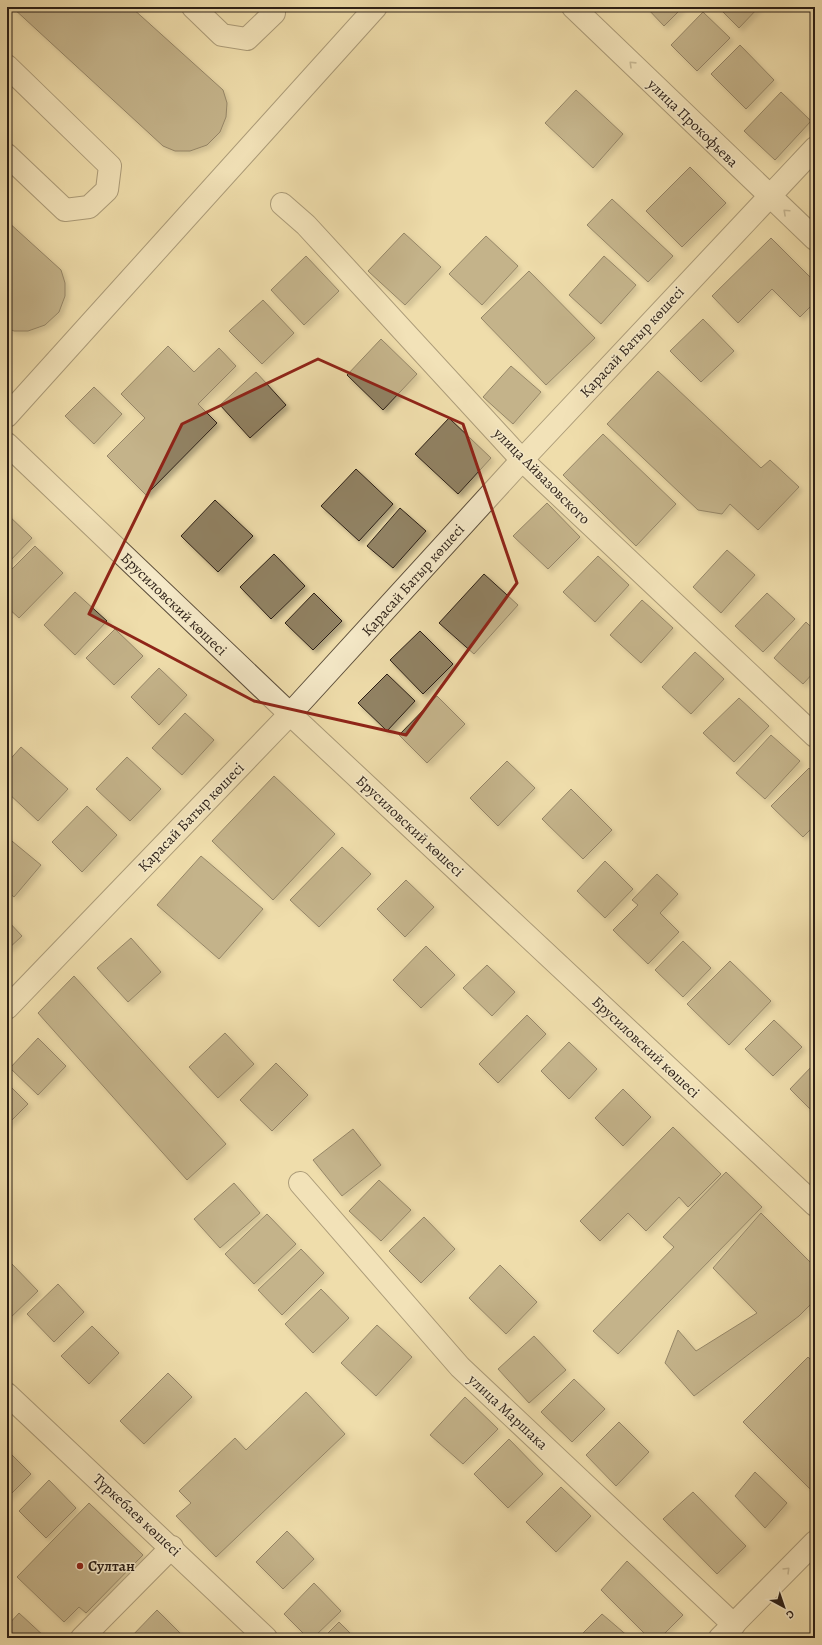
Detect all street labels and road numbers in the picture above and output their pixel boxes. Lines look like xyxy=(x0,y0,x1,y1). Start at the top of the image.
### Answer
street label: улица Прокофьева xyxy=(643,74,743,172)
street label: Қарасай Батыр көшесі xyxy=(575,282,689,402)
street label: улица Айвазовского xyxy=(489,423,595,529)
street label: Қарасай Батыр көшесі xyxy=(357,520,469,640)
street label: Брусиловский көшесі xyxy=(117,548,231,660)
street label: Қарасай Батыр көшесі xyxy=(134,758,248,876)
street label: Брусиловский көшесі xyxy=(352,771,468,881)
street label: Брусиловский көшесі xyxy=(588,992,704,1102)
street label: улица Маршака xyxy=(463,1369,552,1454)
street label: Түркебаев көшесі xyxy=(89,1469,185,1561)

